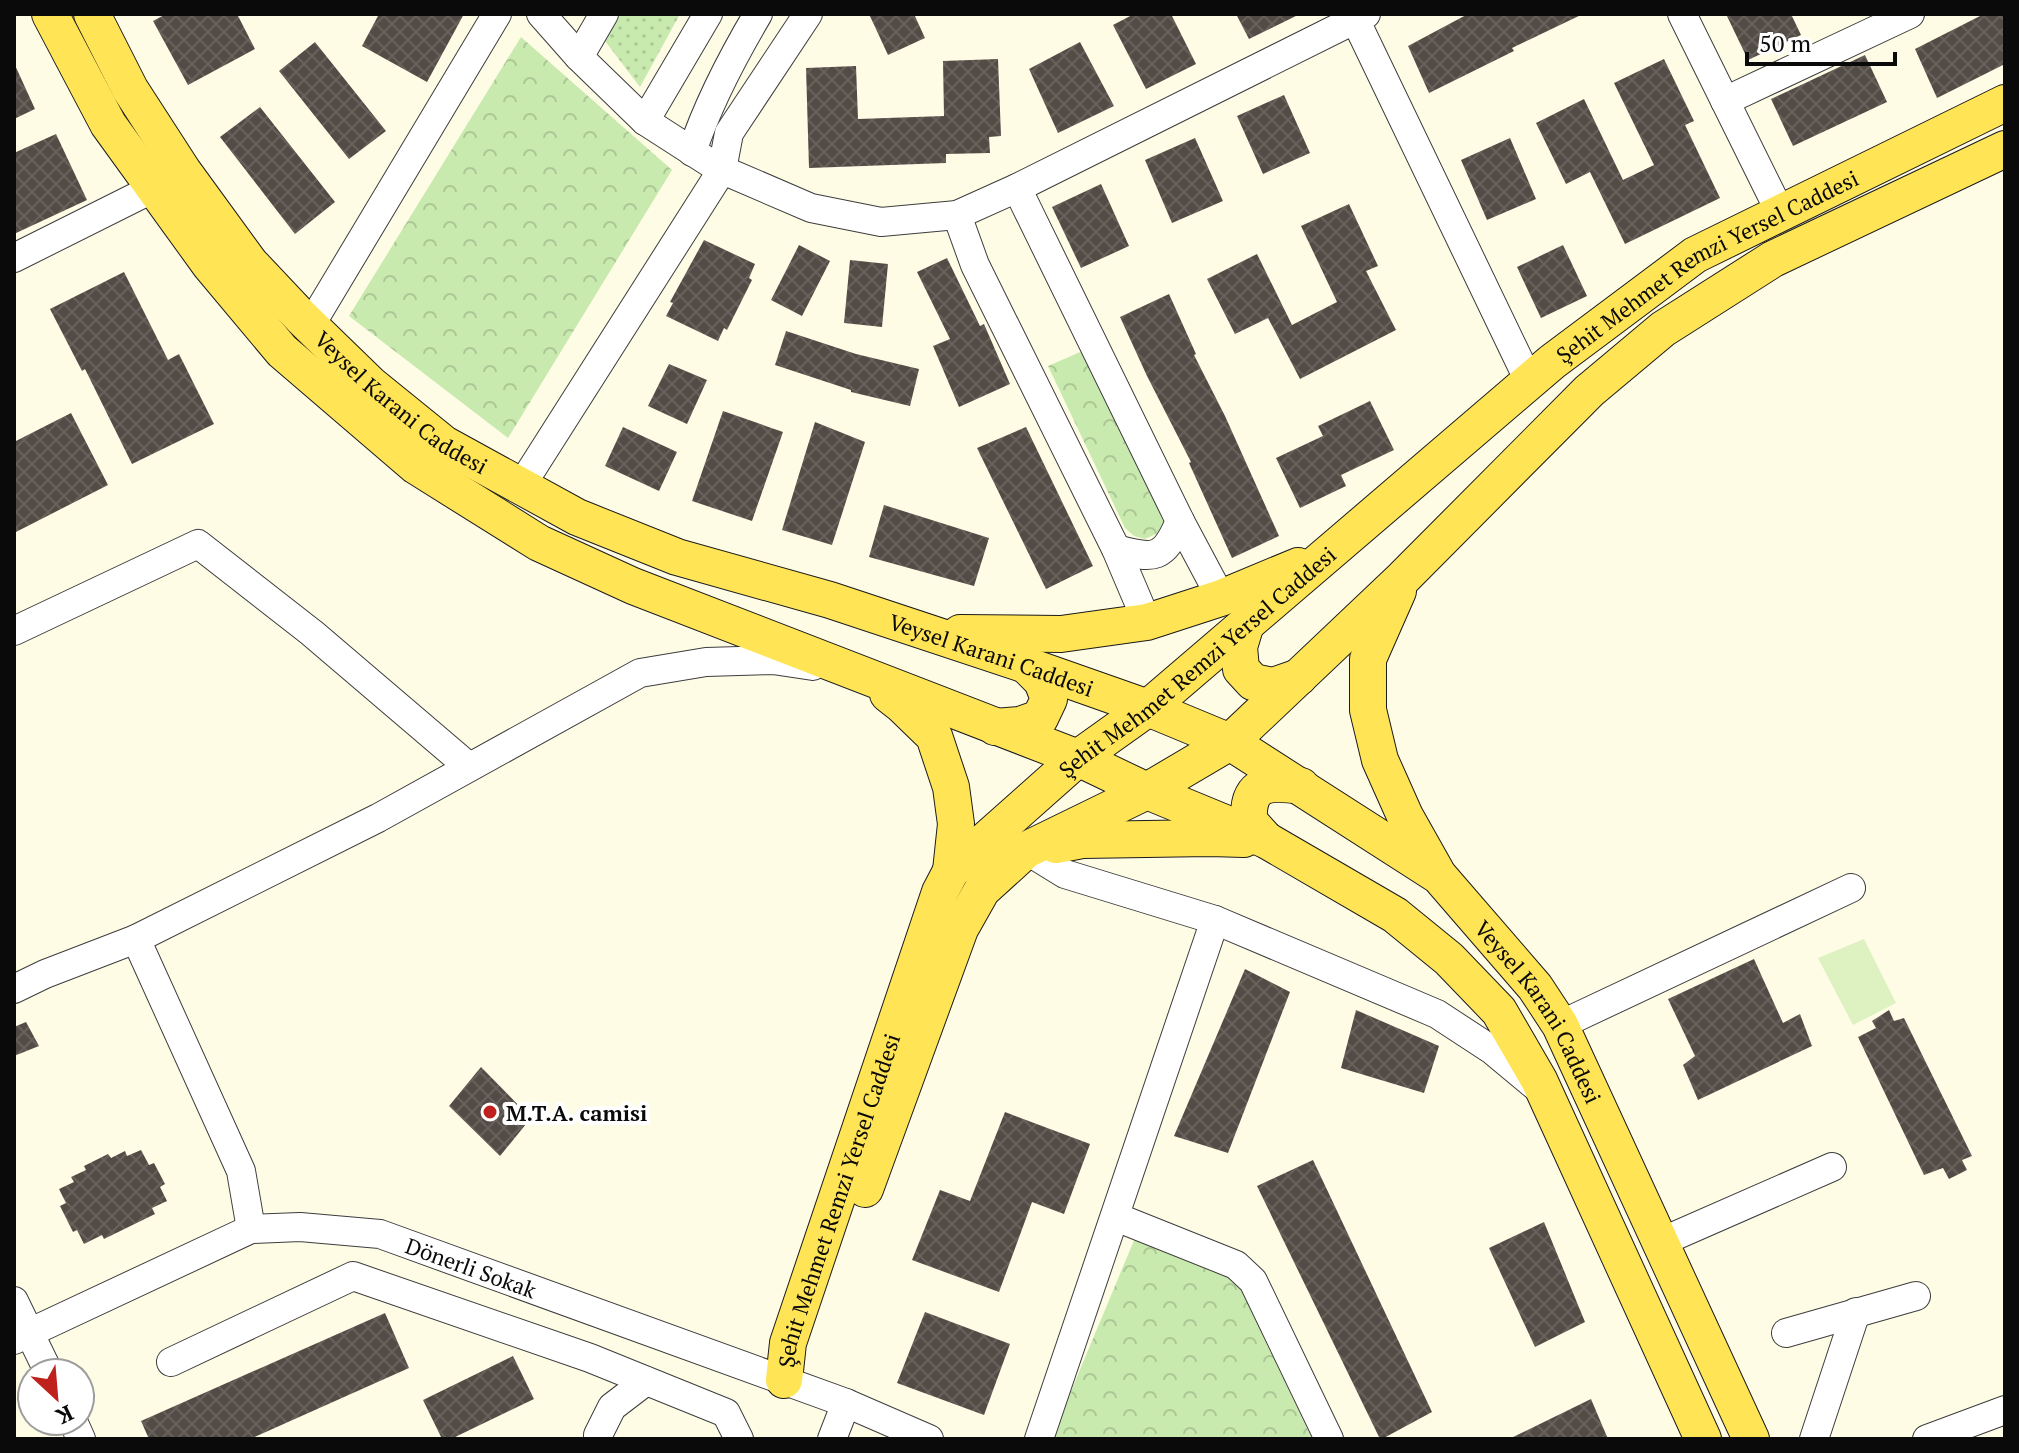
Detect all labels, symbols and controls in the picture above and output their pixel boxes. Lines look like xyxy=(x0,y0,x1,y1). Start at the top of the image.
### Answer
scale bar xyxy=(1747,16,1895,66)
text: 50 m xyxy=(1759,27,1811,59)
street label: Şehit Mehmet Remzi Yersel Caddesi xyxy=(1550,163,1863,369)
street label: Veysel Karani Caddesi xyxy=(309,324,493,480)
street label: Şehit Mehmet Remzi Yersel Caddesi xyxy=(1052,539,1341,783)
street label: Veysel Karani Caddesi xyxy=(885,606,1098,702)
street label: Veysel Karani Caddesi xyxy=(1469,914,1609,1108)
street label: Şehit Mehmet Remzi Yersel Caddesi xyxy=(771,1029,906,1369)
place label: M.T.A. camisi xyxy=(506,1098,647,1127)
marker: M.T.A. camisi xyxy=(481,1103,499,1121)
street label: Dönerli Sokak xyxy=(402,1230,541,1304)
north arrow xyxy=(16,1357,96,1437)
text: K xyxy=(51,1399,78,1432)

